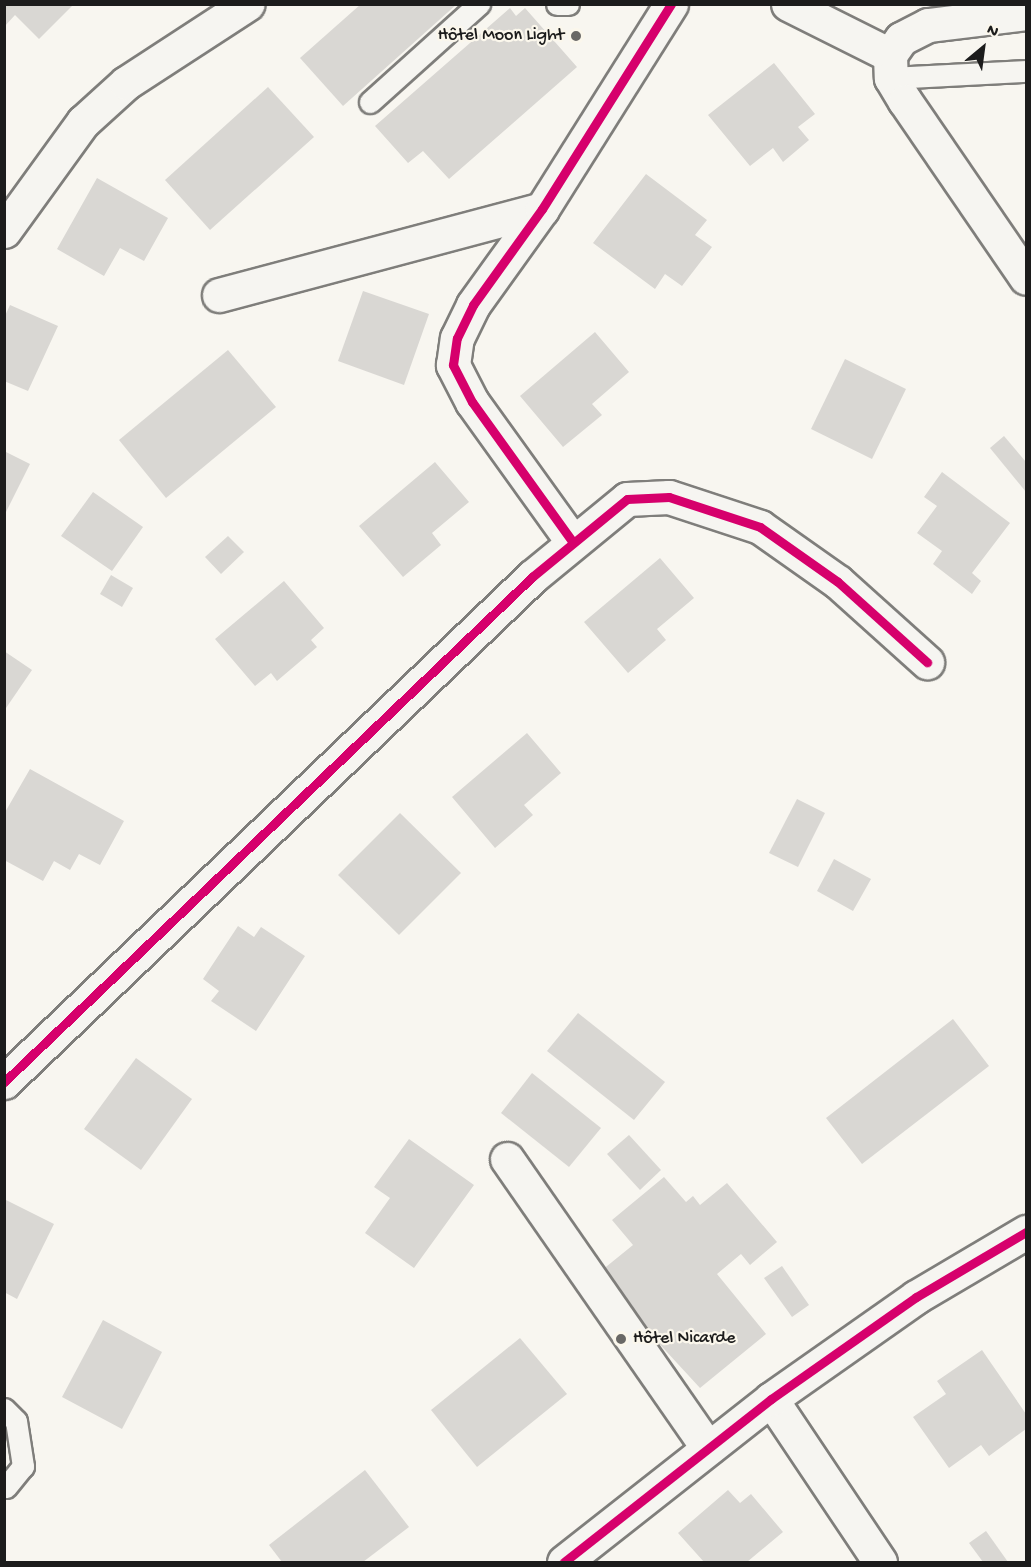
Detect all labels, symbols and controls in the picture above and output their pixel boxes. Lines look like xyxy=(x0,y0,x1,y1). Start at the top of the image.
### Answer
north arrow xyxy=(953,18,1013,78)
text: N xyxy=(983,21,1001,43)
place label: Hôtel Moon Light xyxy=(438,25,564,47)
marker: Hôtel Moon Light xyxy=(569,29,583,43)
place label: Hôtel Nicarde xyxy=(633,1328,735,1350)
marker: Hôtel Nicarde xyxy=(614,1332,628,1346)

